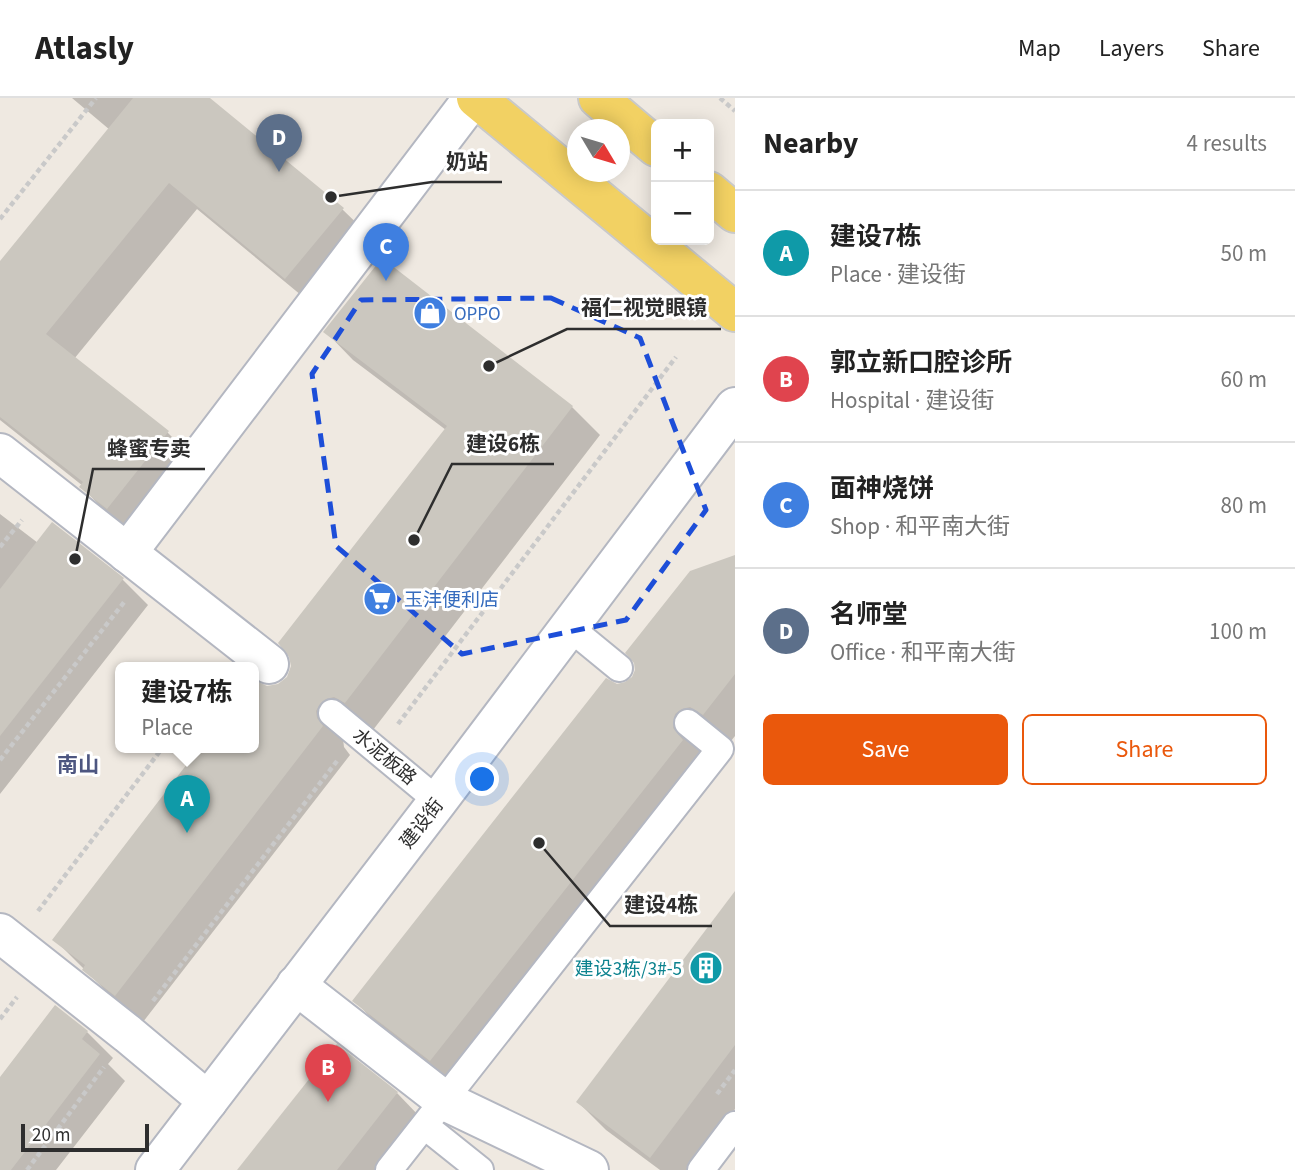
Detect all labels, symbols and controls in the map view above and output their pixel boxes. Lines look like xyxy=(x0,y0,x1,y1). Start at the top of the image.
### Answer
text: Atlasly xyxy=(35,25,134,72)
text: Map xyxy=(1018,31,1061,66)
text: Layers xyxy=(1099,31,1164,66)
text: Share xyxy=(1202,31,1260,66)
pin: D xyxy=(256,114,302,172)
north arrow xyxy=(567,119,630,182)
map controls xyxy=(651,119,714,245)
button: + xyxy=(651,119,714,182)
text: Nearby xyxy=(763,122,858,165)
text: 4 results xyxy=(1187,127,1267,160)
callout: 奶站 xyxy=(432,140,502,182)
text: 奶站 xyxy=(446,147,488,177)
button: − xyxy=(651,182,714,245)
text: 建设7栋 xyxy=(830,218,922,255)
pin: C xyxy=(363,223,409,281)
text: A xyxy=(779,237,793,270)
text: 50 m xyxy=(1220,237,1267,270)
text: Place · 建设街 xyxy=(830,258,966,291)
callout: 福仁视觉眼镜 xyxy=(567,287,721,329)
text: 福仁视觉眼镜 xyxy=(581,293,707,323)
shop icon: OPPO xyxy=(411,294,449,332)
place label: OPPO xyxy=(454,301,501,328)
text: 郭立新口腔诊所 xyxy=(830,344,1012,381)
text: B xyxy=(779,363,793,396)
text: 60 m xyxy=(1220,363,1267,396)
text: Hospital · 建设街 xyxy=(830,384,994,417)
callout: 建设6栋 xyxy=(452,422,554,464)
callout: 蜂蜜专卖 xyxy=(93,427,205,469)
text: 建设6栋 xyxy=(466,429,540,459)
text: 蜂蜜专卖 xyxy=(107,434,191,464)
text: 面神烧饼 xyxy=(830,470,934,507)
text: C xyxy=(779,489,793,522)
text: 80 m xyxy=(1220,489,1267,522)
text: Shop · 和平南大街 xyxy=(830,510,1010,543)
supermarket icon: 玉沣便利店 xyxy=(361,580,399,618)
place label: 玉沣便利店 xyxy=(404,587,499,614)
text: 名师堂 xyxy=(830,596,908,633)
text: D xyxy=(779,615,793,648)
text: 100 m xyxy=(1209,615,1267,648)
text: Office · 和平南大街 xyxy=(830,636,1016,669)
popup xyxy=(115,662,259,753)
text: 建设7栋 xyxy=(141,674,233,711)
text: Place xyxy=(141,711,193,744)
button: Save xyxy=(763,714,1008,785)
button: Share xyxy=(1022,714,1267,785)
street label: 水泥板路 xyxy=(346,722,422,792)
district label: 南山 xyxy=(57,750,99,780)
your location xyxy=(465,762,499,796)
pin: A xyxy=(164,775,210,833)
street label: 建设街 xyxy=(394,793,450,855)
callout: 建设4栋 xyxy=(610,884,712,926)
text: 建设4栋 xyxy=(624,890,698,920)
building icon: 建设3栋/3#-5 xyxy=(687,949,725,987)
place label: 建设3栋/3#-5 xyxy=(575,956,682,983)
pin: B xyxy=(305,1044,351,1102)
scale bar xyxy=(21,1121,149,1153)
text: 20 m xyxy=(32,1122,70,1149)

